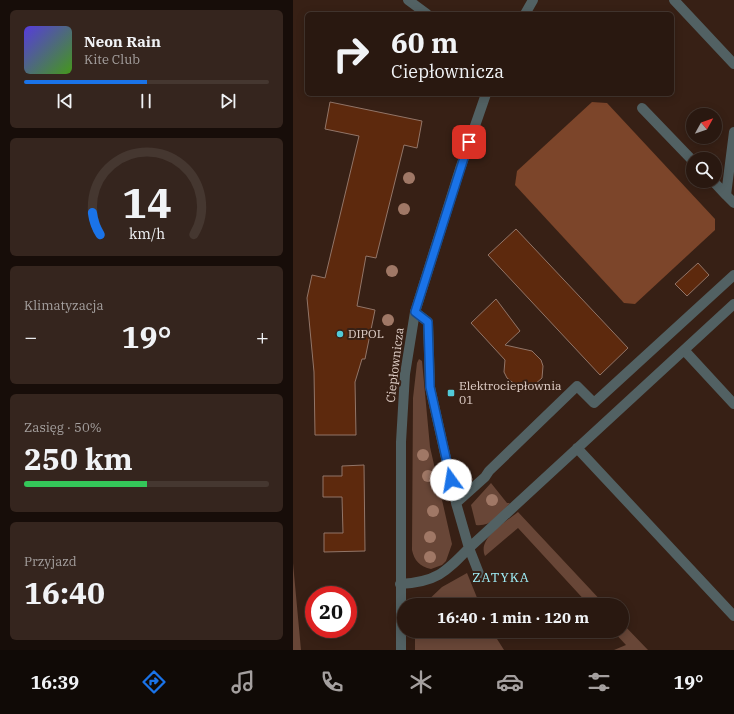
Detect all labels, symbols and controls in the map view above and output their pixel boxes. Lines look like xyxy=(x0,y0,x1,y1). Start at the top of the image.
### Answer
text: 60 m xyxy=(391,24,458,61)
icon: right xyxy=(325,28,377,80)
text: Neon Rain xyxy=(84,32,161,51)
text: Kite Club xyxy=(84,51,140,68)
text: Ciepłownicza xyxy=(391,60,504,83)
icon: previous xyxy=(54,90,76,112)
icon: pause xyxy=(135,90,157,112)
icon: next xyxy=(217,90,239,112)
north arrow xyxy=(686,108,722,144)
map controls xyxy=(686,108,722,188)
pin xyxy=(452,125,486,159)
icon: arrive xyxy=(458,131,480,153)
button: search xyxy=(686,152,722,188)
text: 14 xyxy=(122,175,171,229)
text: km/h xyxy=(128,224,165,243)
text: Klimatyzacja xyxy=(24,297,104,314)
text: 19° xyxy=(121,317,172,356)
text: − xyxy=(24,322,37,351)
text: + xyxy=(256,322,269,351)
place label: DIPOL xyxy=(348,326,384,341)
street label: Ciepłownicza xyxy=(382,326,407,403)
marker: DIPOL xyxy=(335,329,345,339)
place label: Elektrociepłownia 01 xyxy=(459,378,562,407)
marker: Elektrociepłownia 01 xyxy=(446,388,456,398)
text: Zasięg · 50% xyxy=(24,419,102,436)
text: 250 km xyxy=(24,439,133,478)
position arrow xyxy=(430,459,472,501)
text: Przyjazd xyxy=(24,553,77,570)
district label: ZATYKA xyxy=(472,569,530,586)
text: 16:40 xyxy=(24,573,105,612)
speed limit sign: 20 xyxy=(305,586,357,638)
text: 16:40 · 1 min · 120 m xyxy=(437,608,589,627)
icon: directions xyxy=(140,668,168,696)
icon: music xyxy=(229,668,257,696)
icon: phone xyxy=(318,668,346,696)
icon: climate xyxy=(407,668,435,696)
icon: car xyxy=(496,668,524,696)
icon: filters xyxy=(585,668,613,696)
text: 16:39 xyxy=(30,671,79,694)
text: 19° xyxy=(673,671,704,694)

